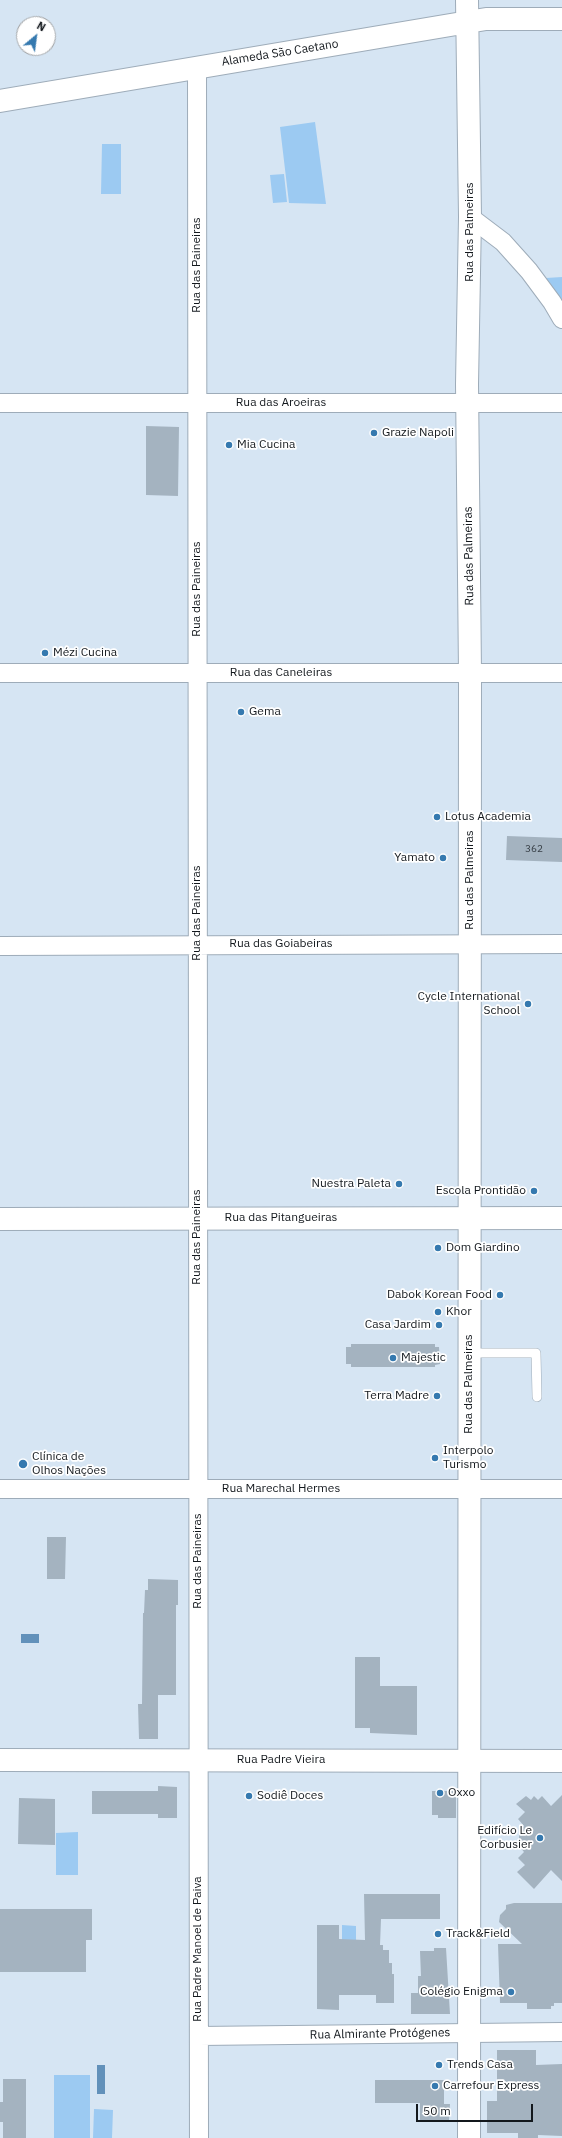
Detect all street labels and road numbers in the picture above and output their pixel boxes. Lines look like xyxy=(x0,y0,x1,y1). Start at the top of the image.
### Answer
street label: Alameda São Caetano xyxy=(221,37,339,69)
street label: Rua das Palmeiras xyxy=(463,182,477,282)
street label: Rua das Paineiras xyxy=(190,217,204,313)
street label: Rua das Aroeiras xyxy=(236,396,326,410)
street label: Rua das Palmeiras xyxy=(461,506,477,606)
street label: Rua das Paineiras xyxy=(190,541,204,637)
street label: Rua das Caneleiras xyxy=(230,666,332,680)
street label: Rua das Palmeiras xyxy=(463,830,477,930)
street label: Rua das Paineiras xyxy=(190,865,204,961)
street label: Rua das Goiabeiras xyxy=(229,937,333,951)
street label: Rua das Paineiras xyxy=(190,1189,204,1285)
street label: Rua das Pitangueiras xyxy=(225,1211,337,1225)
street label: Rua das Palmeiras xyxy=(462,1334,476,1434)
street label: Rua Marechal Hermes xyxy=(222,1482,340,1496)
street label: Rua das Paineiras xyxy=(191,1513,205,1609)
street label: Rua Padre Vieira xyxy=(237,1753,325,1767)
street label: Rua Padre Manoel de Paiva xyxy=(191,1876,205,2022)
street label: Rua Almirante Protógenes xyxy=(310,2026,450,2042)

